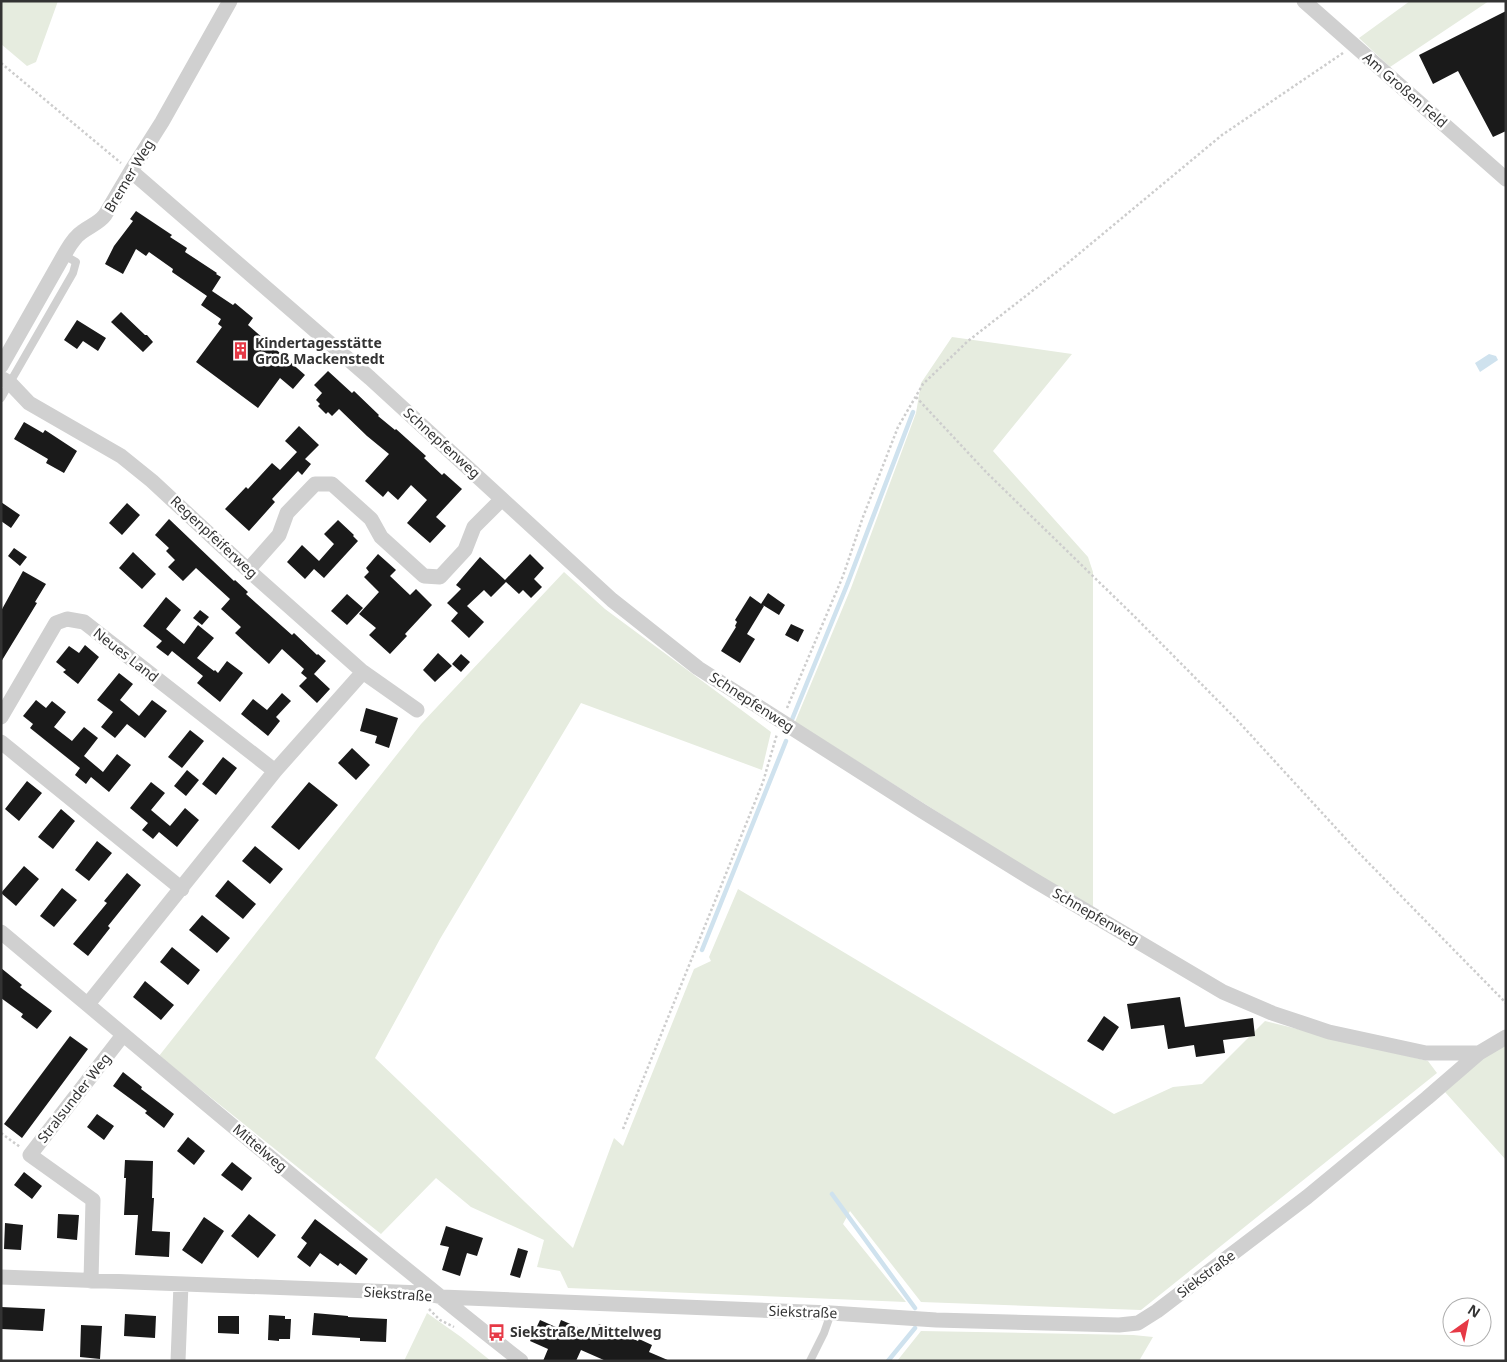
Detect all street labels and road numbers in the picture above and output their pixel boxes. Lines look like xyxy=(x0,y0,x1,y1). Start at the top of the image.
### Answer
street label: Am Großen Feld xyxy=(1359,48,1452,132)
street label: Bremer Weg xyxy=(99,136,158,216)
street label: Schnepfenweg xyxy=(400,403,485,482)
street label: Regenpfeiferweg xyxy=(167,491,262,582)
street label: Neues Land xyxy=(90,623,163,686)
street label: Schnepfenweg xyxy=(706,667,798,736)
street label: Schnepfenweg xyxy=(1049,883,1143,948)
street label: Stralsunder Weg xyxy=(33,1049,115,1146)
street label: Mittelweg xyxy=(229,1119,291,1176)
street label: Siekstraße xyxy=(1173,1245,1239,1302)
street label: Siekstraße xyxy=(363,1282,433,1305)
street label: Siekstraße xyxy=(768,1301,838,1322)

